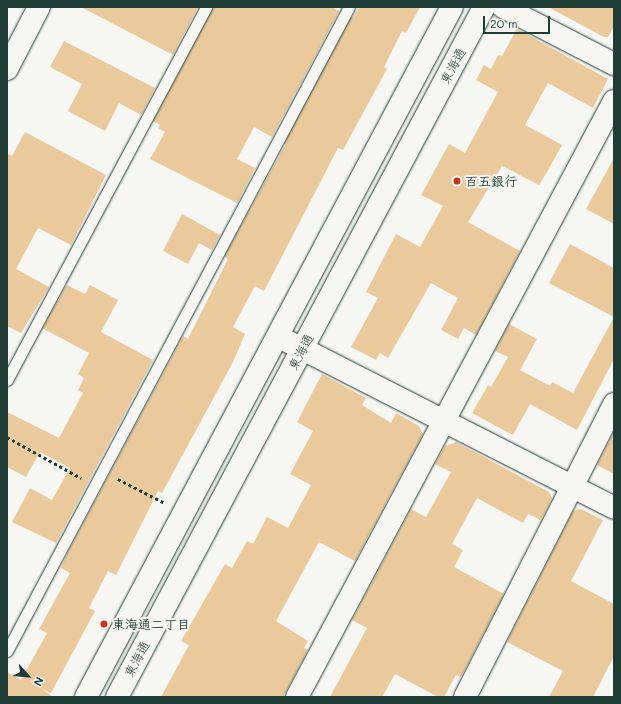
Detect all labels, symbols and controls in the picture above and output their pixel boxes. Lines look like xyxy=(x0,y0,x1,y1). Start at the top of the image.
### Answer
scale bar xyxy=(485,8,552,34)
text: 20 m xyxy=(490,15,518,31)
street label: 東海通 xyxy=(437,45,469,87)
place label: 百五銀行 xyxy=(465,173,517,189)
marker: 百五銀行 xyxy=(452,176,462,186)
street label: 東海通 xyxy=(285,331,317,373)
place label: 東海通二丁目 xyxy=(112,616,190,632)
marker: 東海通二丁目 xyxy=(99,619,109,629)
street label: 東海通 xyxy=(121,638,153,680)
north arrow xyxy=(8,656,48,696)
text: N xyxy=(31,675,48,689)

